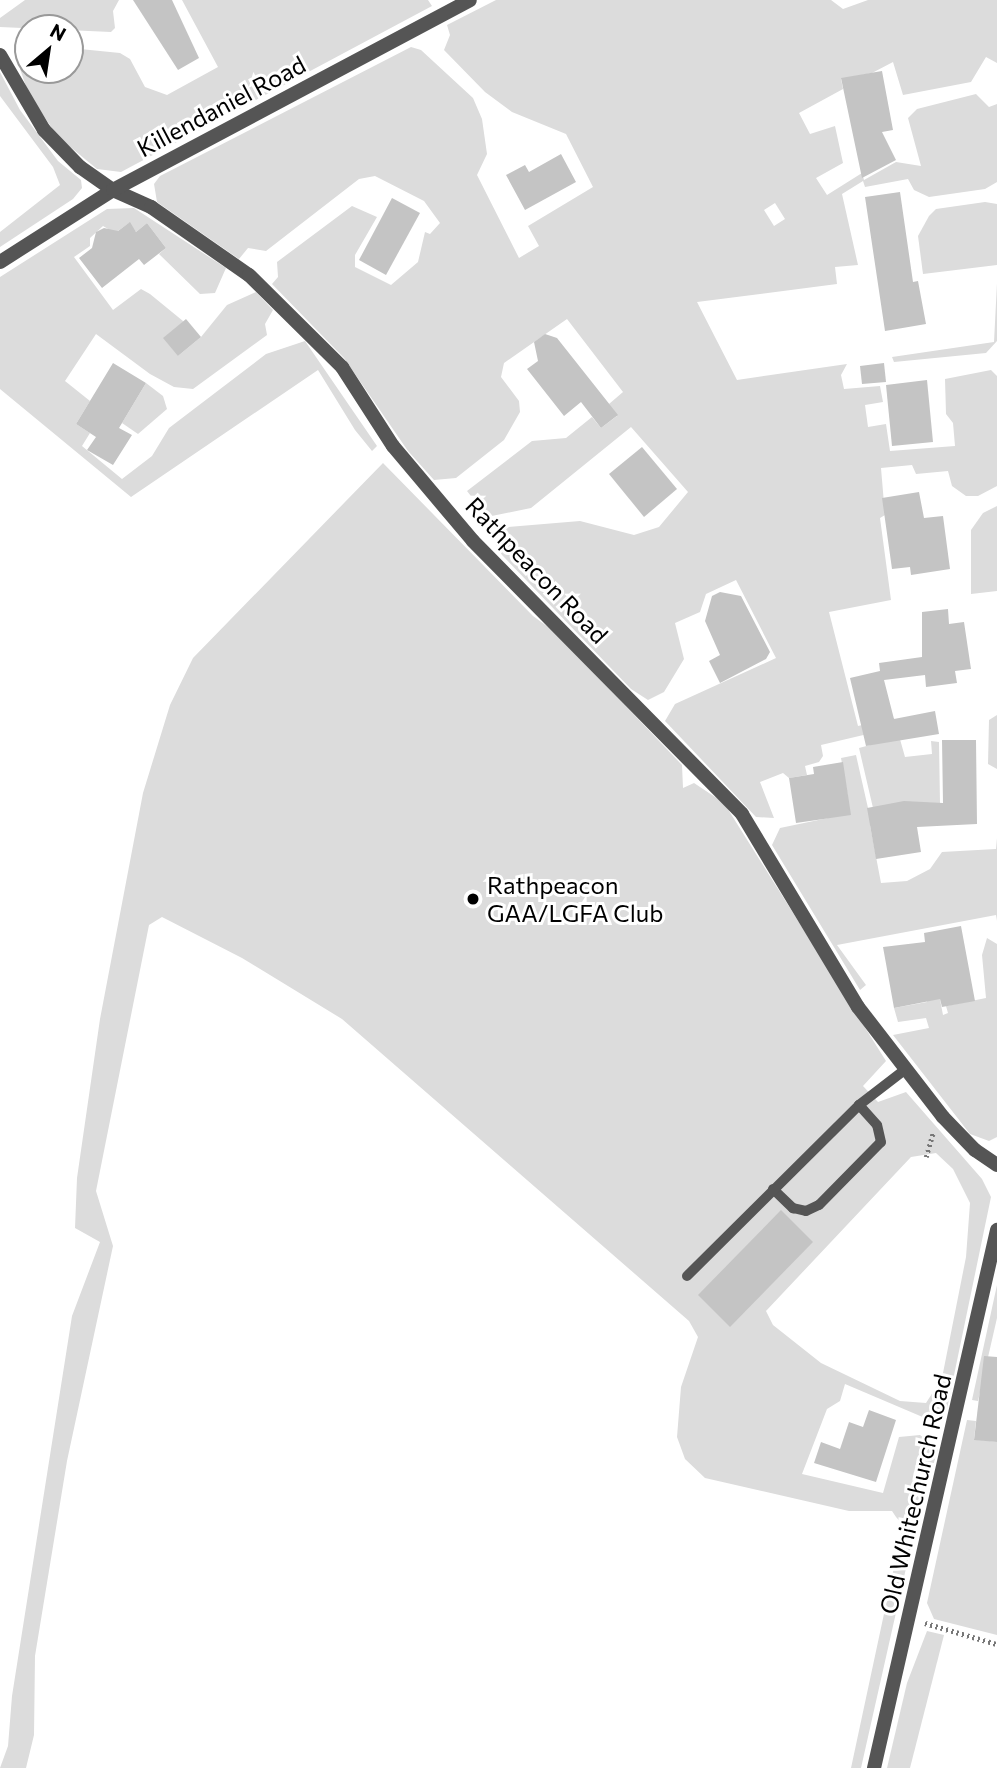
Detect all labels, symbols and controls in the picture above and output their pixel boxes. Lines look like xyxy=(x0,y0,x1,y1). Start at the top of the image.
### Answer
north arrow xyxy=(14,14,84,84)
text: N xyxy=(47,18,70,45)
street label: Killendaniel Road xyxy=(132,49,310,163)
street label: Rathpeacon Road xyxy=(460,491,614,649)
place label: Rathpeacon GAA/LGFA Club xyxy=(487,871,663,927)
marker: Rathpeacon GAA/LGFA Club xyxy=(465,891,481,907)
street label: Old Whitechurch Road xyxy=(873,1371,957,1617)

